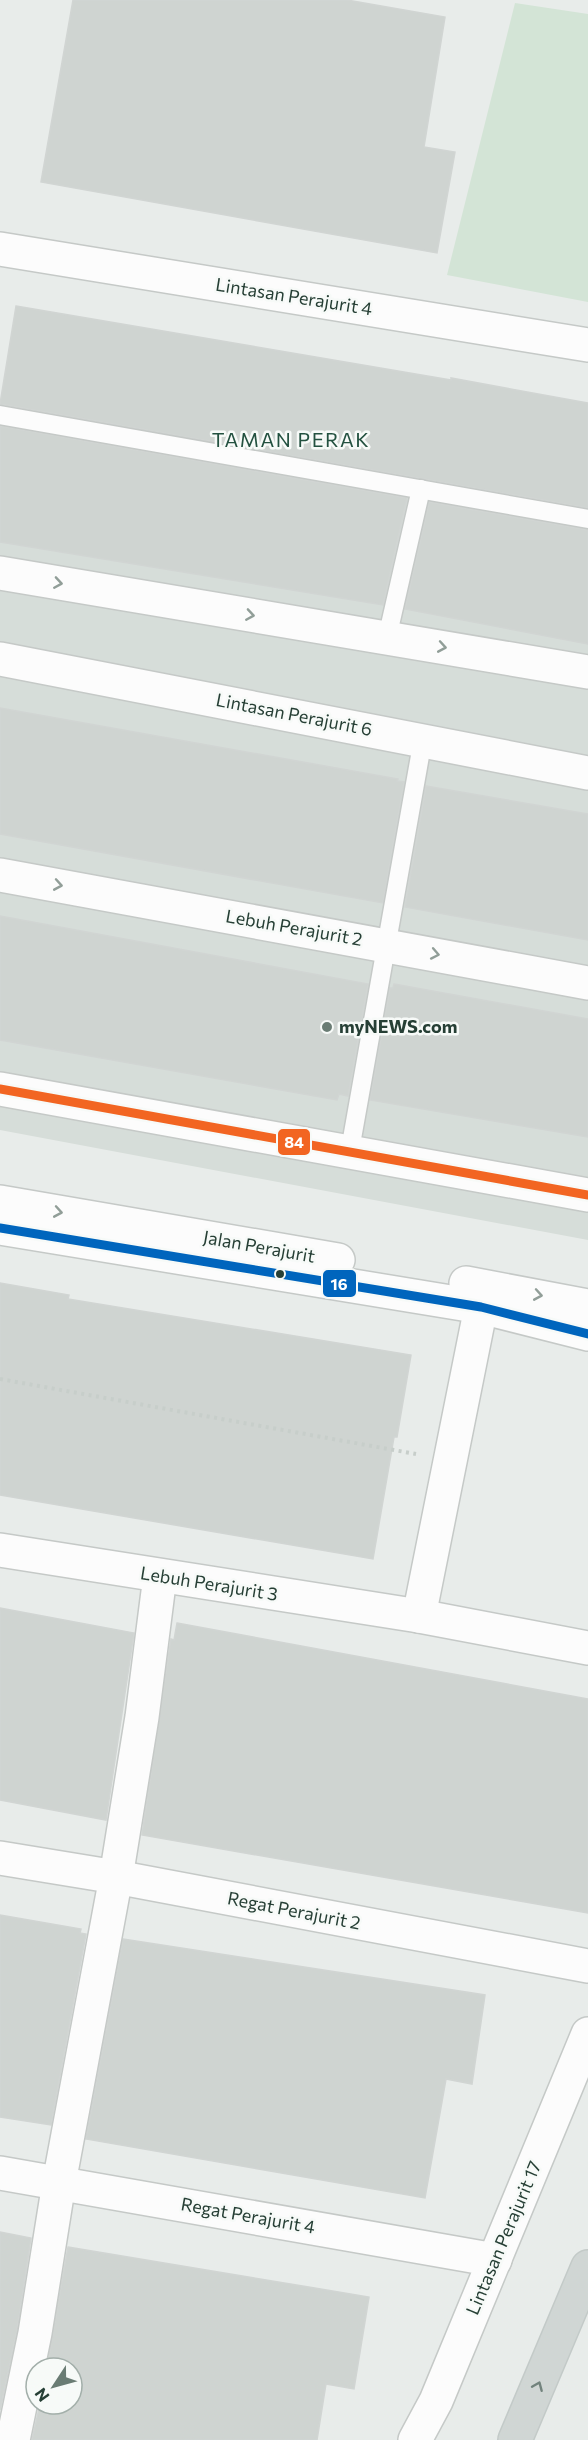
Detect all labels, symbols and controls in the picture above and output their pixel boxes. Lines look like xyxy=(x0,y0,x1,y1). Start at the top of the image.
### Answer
street label: Lintasan Perajurit 4 xyxy=(214,273,374,319)
district label: TAMAN PERAK xyxy=(212,427,370,451)
one-way arrow xyxy=(52,576,62,589)
one-way arrow xyxy=(245,608,255,621)
one-way arrow xyxy=(437,640,447,653)
street label: Lintasan Perajurit 6 xyxy=(214,688,374,740)
one-way arrow xyxy=(52,878,62,891)
street label: Lebuh Perajurit 2 xyxy=(224,904,364,950)
one-way arrow xyxy=(431,948,440,960)
place label: myNEWS.com xyxy=(339,1015,458,1037)
marker: myNEWS.com xyxy=(320,1020,334,1034)
line badge: 84 xyxy=(277,1128,311,1156)
text: 84 xyxy=(284,1132,304,1151)
one-way arrow xyxy=(52,1205,62,1218)
street label: Jalan Perajurit xyxy=(202,1225,317,1267)
unlabelled marker xyxy=(274,1268,286,1280)
line badge: 16 xyxy=(322,1269,357,1298)
text: 16 xyxy=(330,1274,348,1293)
one-way arrow xyxy=(532,1288,542,1301)
street label: Lebuh Perajurit 3 xyxy=(139,1561,279,1605)
street label: Regat Perajurit 2 xyxy=(226,1886,363,1934)
street label: Lintasan Perajurit 17 xyxy=(461,2157,545,2318)
street label: Regat Perajurit 4 xyxy=(179,2192,317,2238)
north arrow xyxy=(24,2356,84,2416)
one-way arrow xyxy=(531,2381,543,2392)
text: N xyxy=(30,2385,53,2406)

